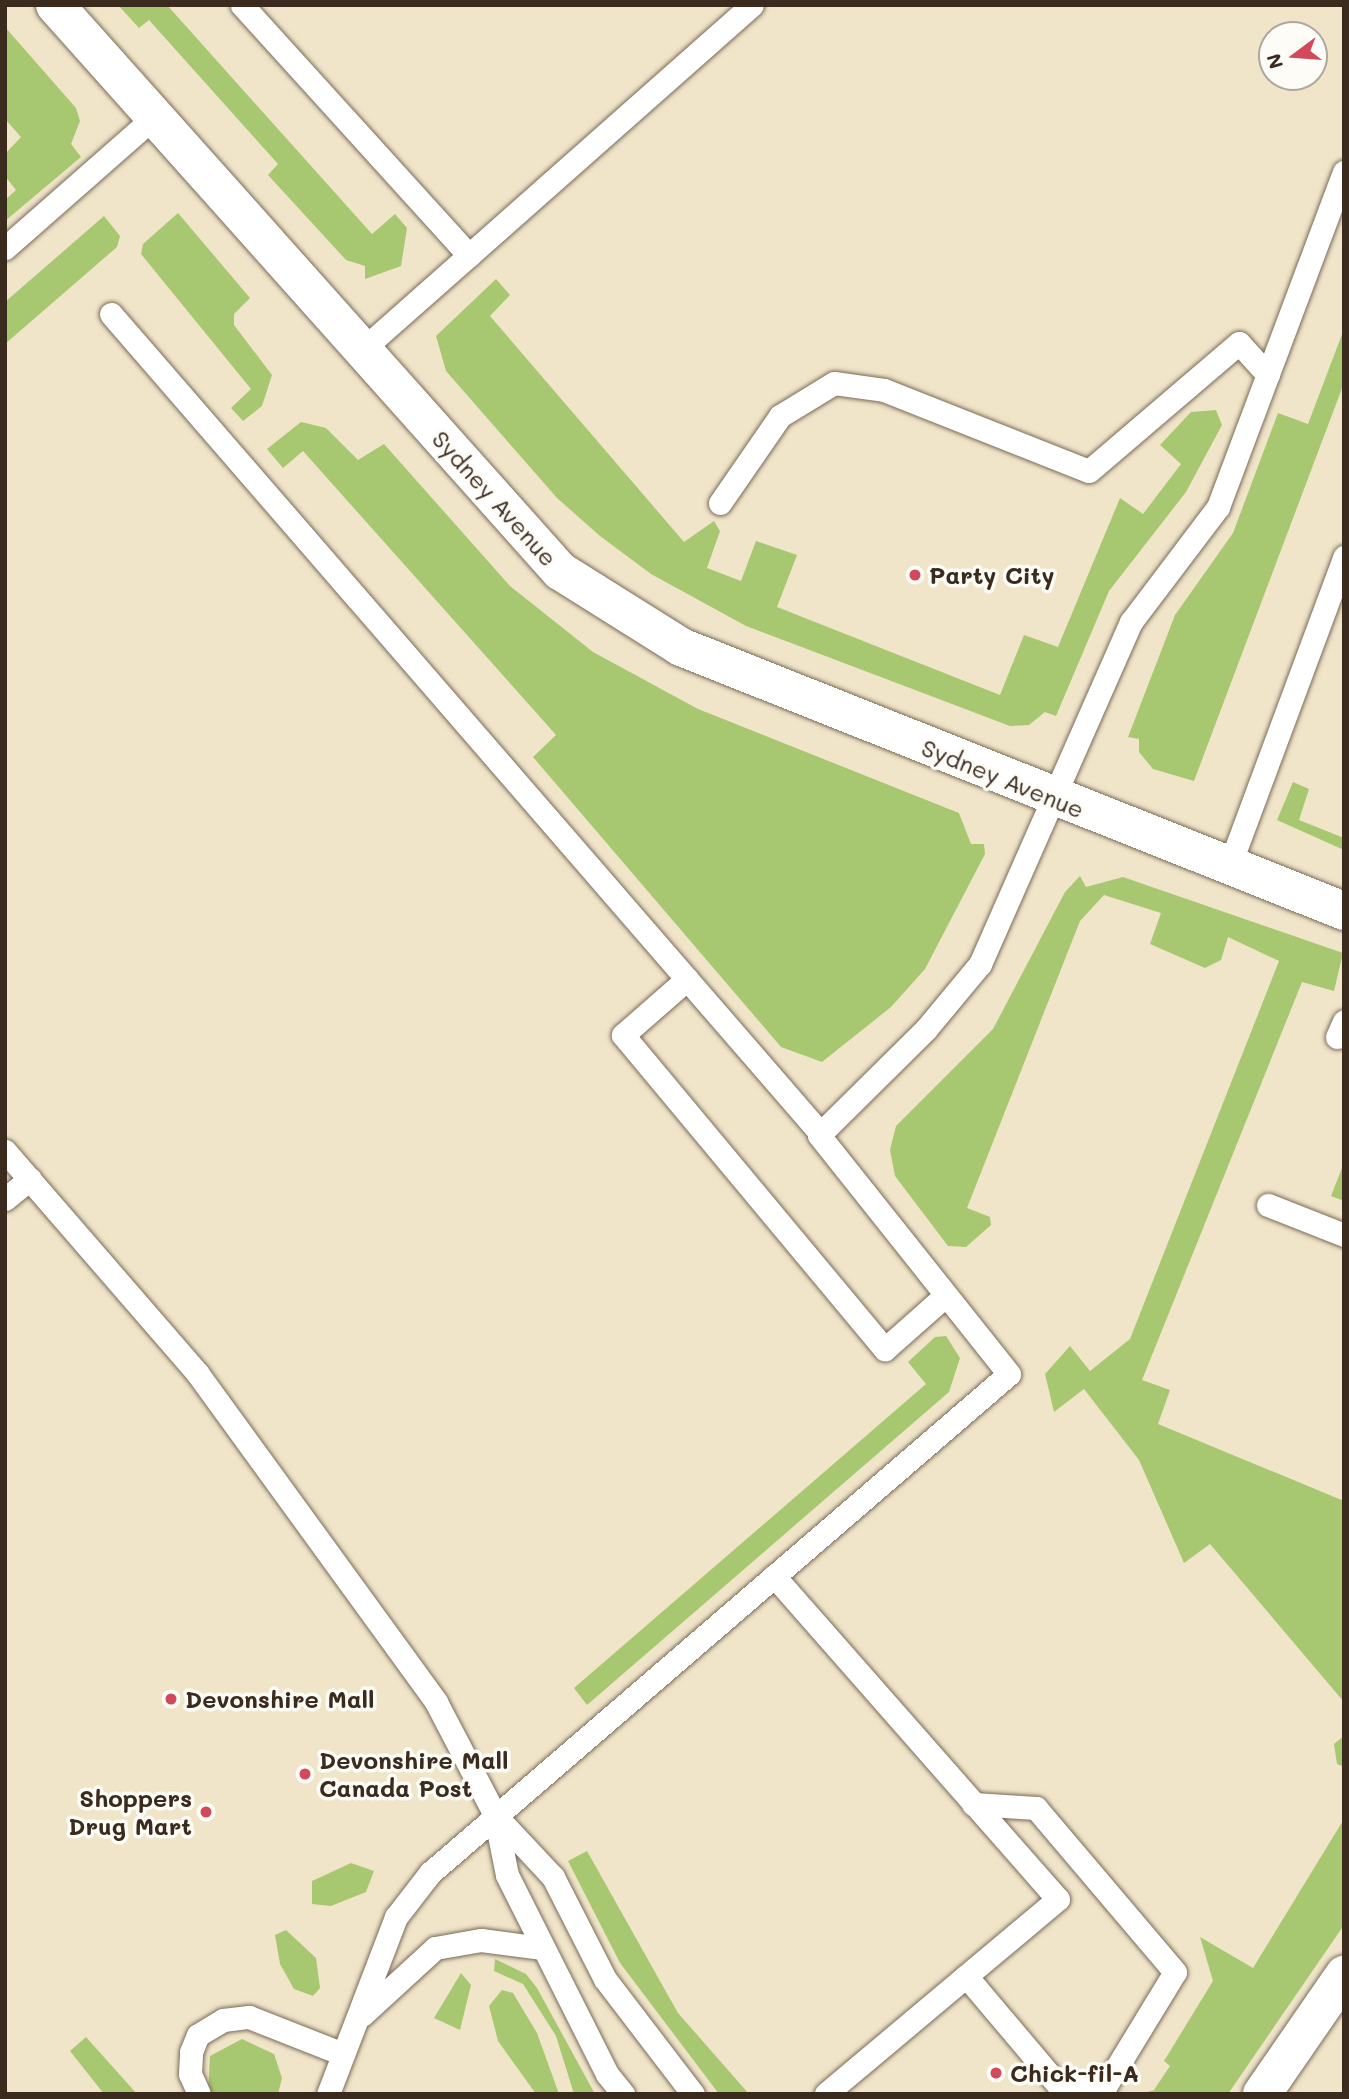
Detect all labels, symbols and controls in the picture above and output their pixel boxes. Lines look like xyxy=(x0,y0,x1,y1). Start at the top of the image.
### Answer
north arrow xyxy=(1258,21,1328,91)
text: N xyxy=(1260,51,1288,72)
street label: Sydney Avenue xyxy=(427,424,563,572)
place label: Party City xyxy=(929,561,1055,589)
marker: Party City xyxy=(907,567,923,583)
street label: Sydney Avenue xyxy=(918,732,1088,824)
place label: Devonshire Mall xyxy=(185,1685,375,1713)
marker: Devonshire Mall xyxy=(163,1691,179,1707)
place label: Devonshire Mall Canada Post xyxy=(319,1746,509,1802)
marker: Devonshire Mall Canada Post xyxy=(297,1766,313,1782)
place label: Shoppers Drug Mart xyxy=(68,1784,192,1840)
marker: Shoppers Drug Mart xyxy=(198,1804,214,1820)
place label: Chick-fil-A xyxy=(1010,2059,1139,2087)
marker: Chick-fil-A xyxy=(988,2065,1004,2081)

